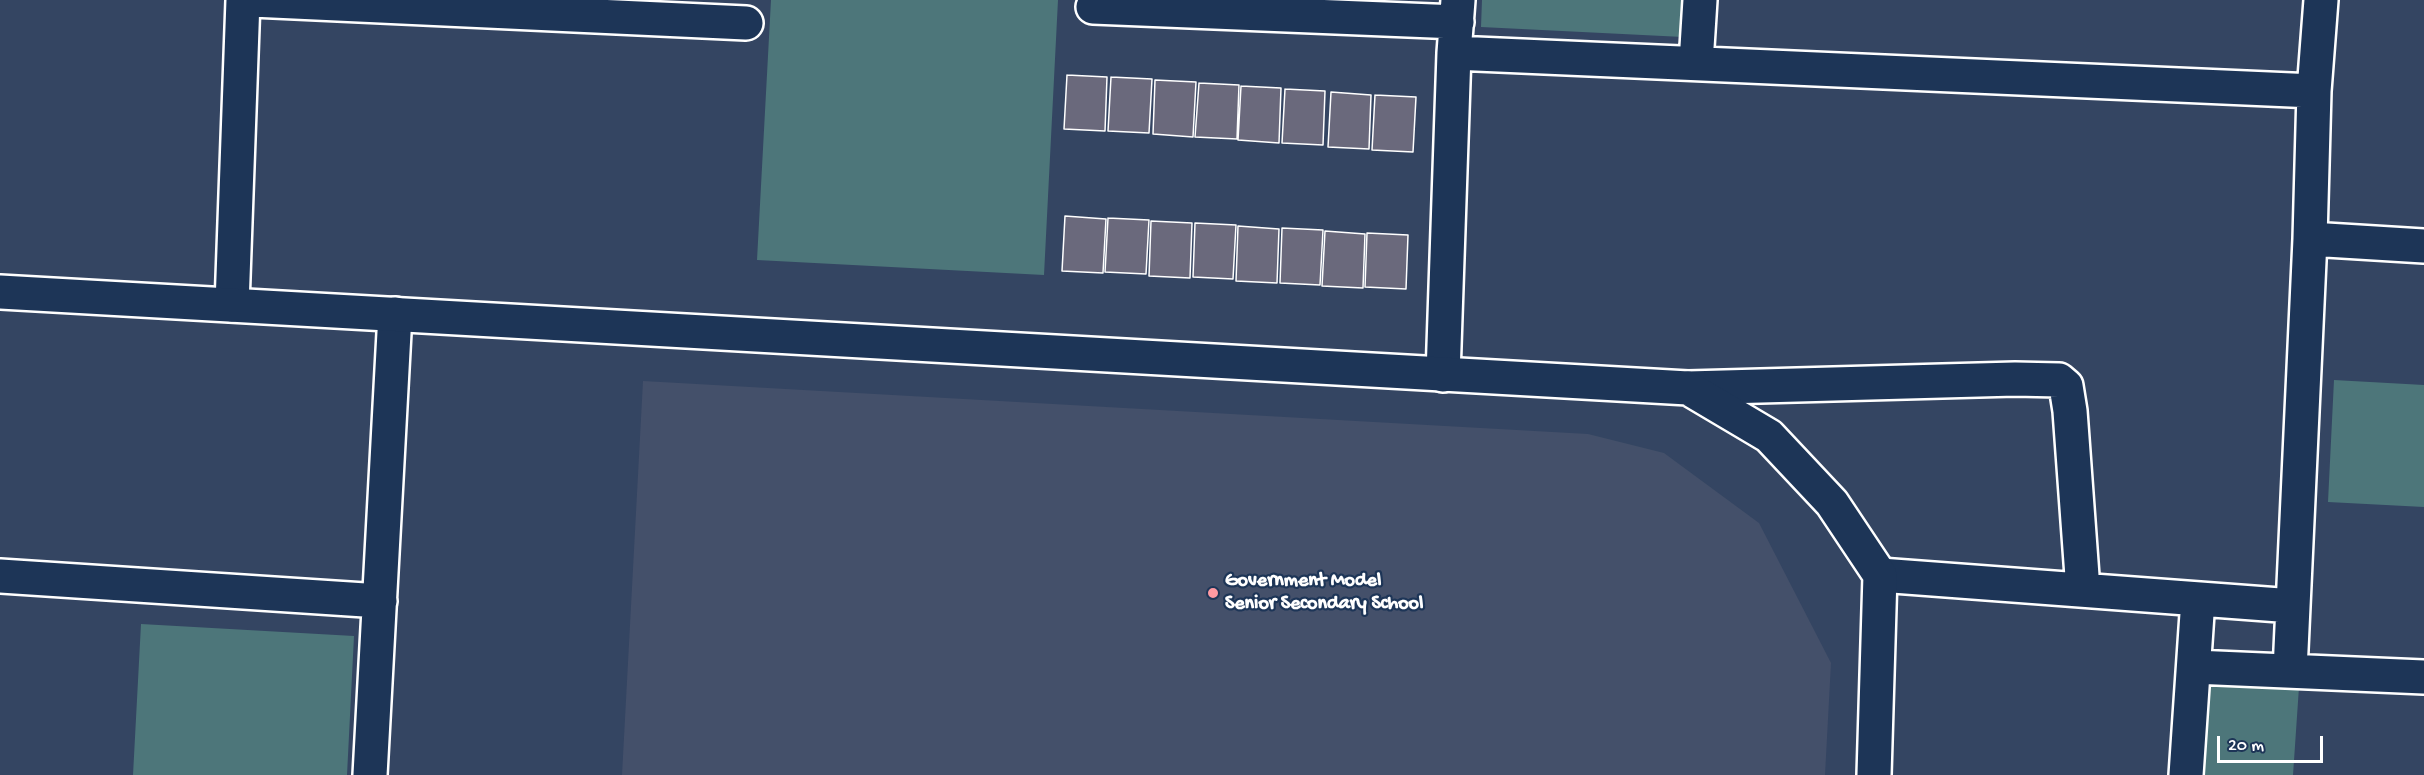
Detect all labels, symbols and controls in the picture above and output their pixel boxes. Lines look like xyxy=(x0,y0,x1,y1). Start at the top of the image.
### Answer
place label: Government Model Senior Secondary School xyxy=(1225,570,1423,617)
marker: Government Model Senior Secondary School xyxy=(1206,586,1220,600)
scale bar xyxy=(2220,724,2326,762)
text: 20 m xyxy=(2228,736,2264,757)

